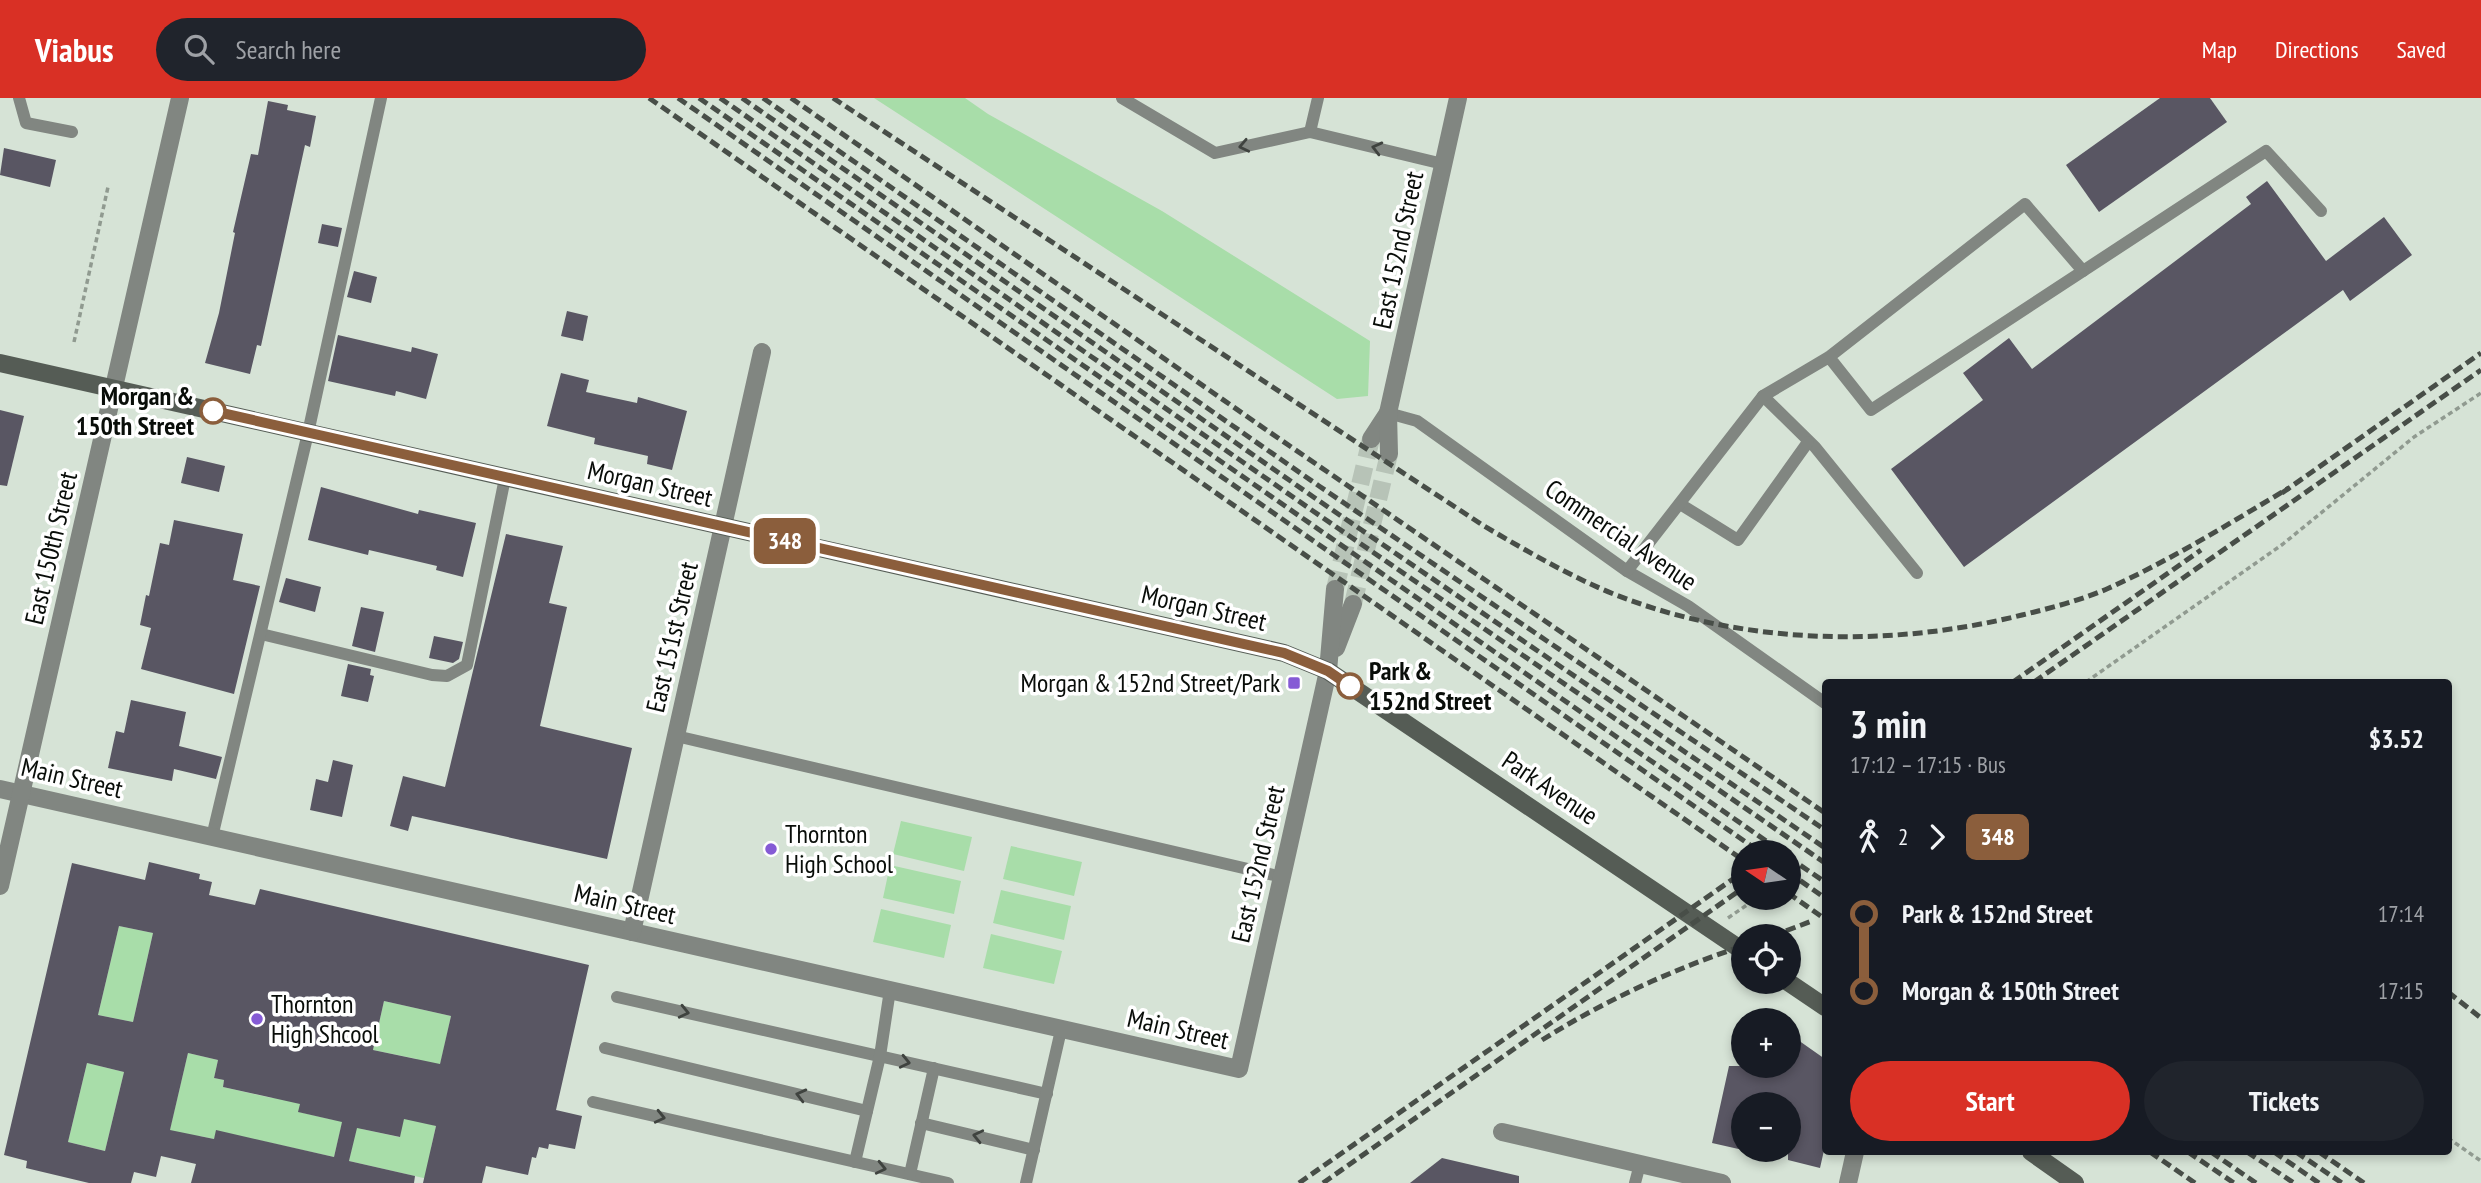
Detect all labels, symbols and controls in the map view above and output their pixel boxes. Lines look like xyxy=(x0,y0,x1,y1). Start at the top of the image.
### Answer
search box xyxy=(156,18,646,81)
text: Viabus xyxy=(35,28,114,71)
icon: search xyxy=(180,30,218,68)
text: Search here xyxy=(236,33,341,66)
text: Map xyxy=(2202,34,2237,65)
text: Directions xyxy=(2275,34,2359,65)
text: Saved xyxy=(2397,34,2446,65)
one-way arrow xyxy=(1238,138,1250,153)
one-way arrow xyxy=(1371,142,1383,157)
street label: East 152nd Street xyxy=(1365,168,1430,332)
place label: Morgan & 150th Street xyxy=(76,379,194,442)
marker: Morgan & 150th Street xyxy=(200,398,226,424)
street label: Morgan Street xyxy=(584,453,716,514)
street label: East 150th Street xyxy=(17,468,84,628)
street label: Commercial Avenue xyxy=(1539,472,1703,597)
line badge: 348 xyxy=(745,518,825,564)
text: 348 xyxy=(768,525,802,556)
street label: East 151st Street xyxy=(638,558,705,715)
street label: Morgan Street xyxy=(1138,577,1270,638)
place label: Park & 152nd Street xyxy=(1369,654,1492,717)
place label: Morgan & 152nd Street/Park xyxy=(1021,666,1280,699)
marker: Park & 152nd Street xyxy=(1337,673,1363,699)
marker: Morgan & 152nd Street/Park xyxy=(1286,675,1302,691)
text: 3 min xyxy=(1850,699,1927,748)
text: $3.52 xyxy=(2369,722,2424,755)
street label: Park Avenue xyxy=(1496,744,1605,832)
street label: Main Street xyxy=(18,750,126,805)
text: 17:12 – 17:15 · Bus xyxy=(1850,750,2006,779)
street label: East 152nd Street xyxy=(1223,782,1292,946)
place label: Thornton High School xyxy=(785,817,893,880)
icon: walk xyxy=(1850,818,1888,856)
icon: forward xyxy=(1918,818,1956,856)
text: 348 xyxy=(1980,821,2015,852)
text: 2 xyxy=(1898,822,1908,851)
north arrow xyxy=(1731,840,1801,910)
map controls xyxy=(1731,840,1801,1162)
marker: Thornton High School xyxy=(763,841,779,857)
street label: Main Street xyxy=(571,876,679,931)
text: Park & 152nd Street xyxy=(1902,897,2093,930)
text: 17:14 xyxy=(2378,899,2424,928)
button: locate xyxy=(1731,924,1801,994)
text: Morgan & 150th Street xyxy=(1902,974,2119,1007)
text: 17:15 xyxy=(2378,976,2424,1005)
place label: Thornton High Shcool xyxy=(271,987,379,1050)
street label: Main Street xyxy=(1124,1001,1232,1056)
one-way arrow xyxy=(677,1003,689,1018)
button: + xyxy=(1731,1008,1801,1078)
marker: Thornton High Shcool xyxy=(249,1011,265,1027)
one-way arrow xyxy=(899,1054,911,1068)
button: Start xyxy=(1850,1061,2130,1141)
button: Tickets xyxy=(2144,1061,2424,1141)
one-way arrow xyxy=(795,1089,807,1103)
button: − xyxy=(1731,1092,1801,1162)
one-way arrow xyxy=(654,1109,666,1123)
one-way arrow xyxy=(972,1130,984,1144)
one-way arrow xyxy=(875,1159,887,1174)

